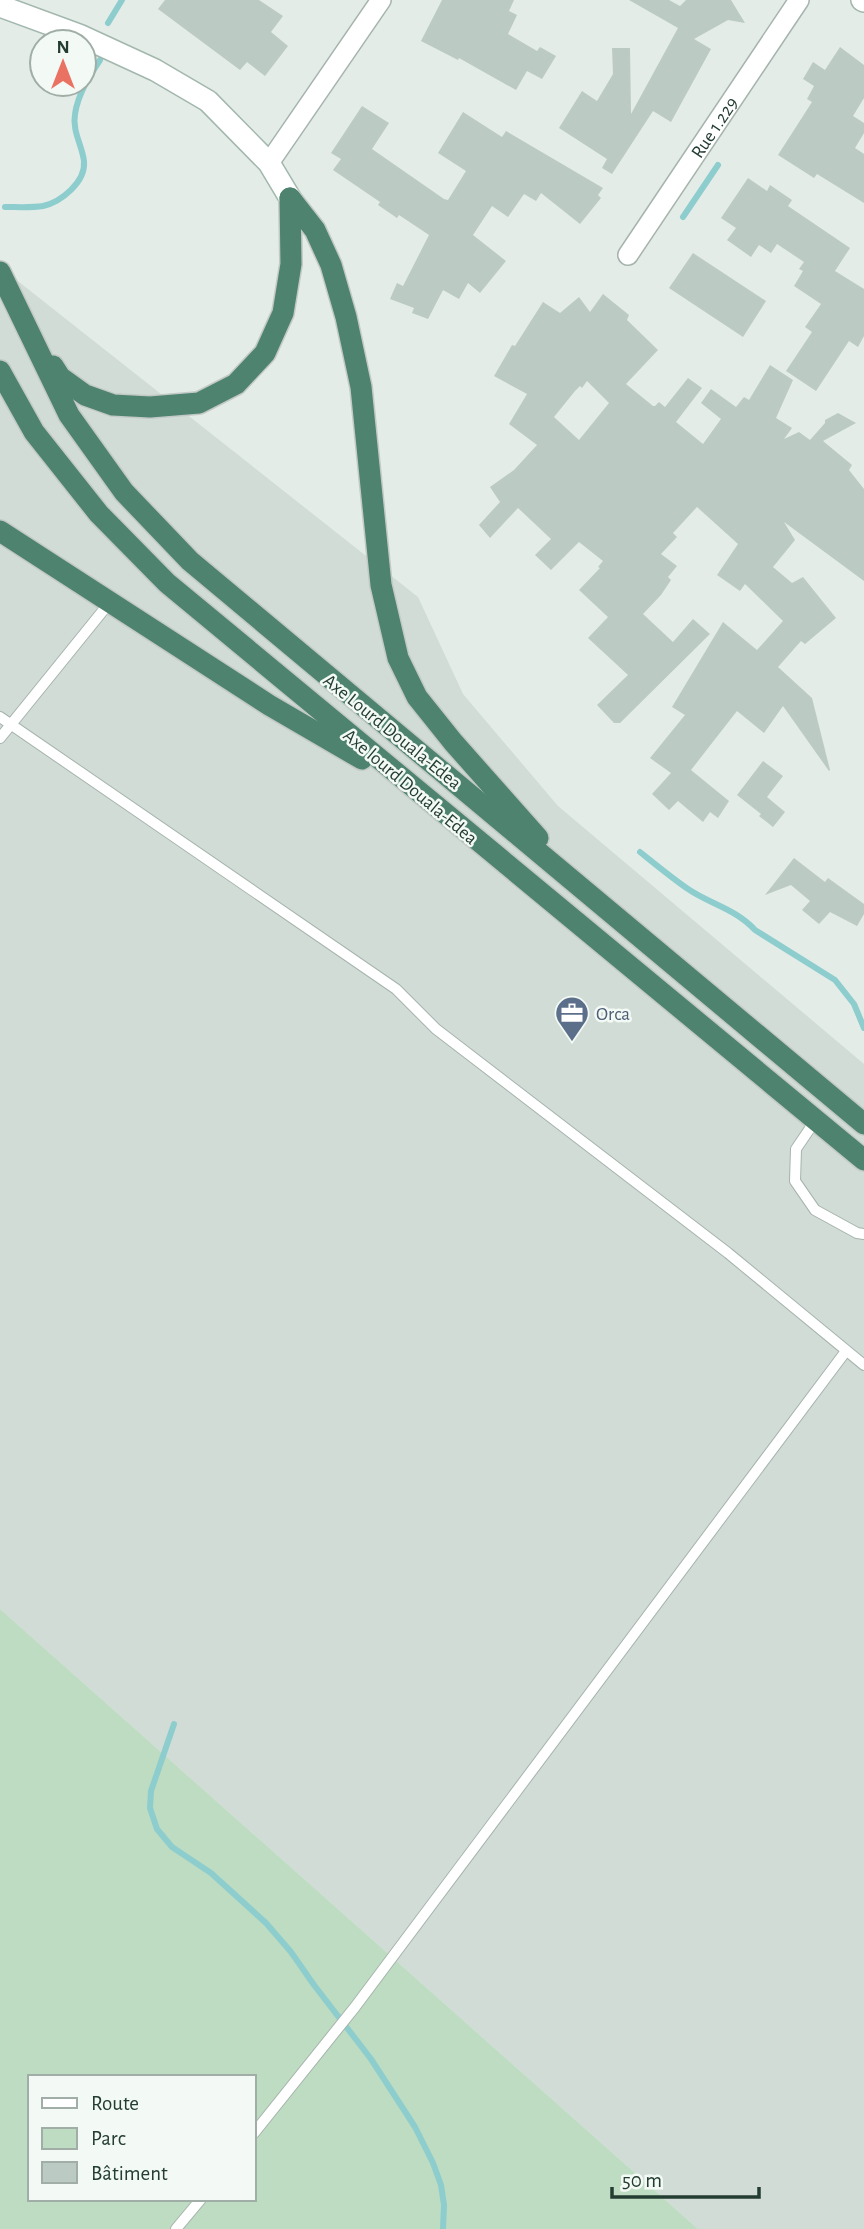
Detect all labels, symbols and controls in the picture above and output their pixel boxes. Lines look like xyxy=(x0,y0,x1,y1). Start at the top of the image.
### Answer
north arrow xyxy=(28,28,98,98)
text: N xyxy=(56,38,70,57)
street label: Rue 1.229 xyxy=(688,94,742,162)
street label: Axe Lourd Douala-Edea xyxy=(320,671,465,794)
street label: Axe lourd Douala-Edea xyxy=(339,726,481,849)
office icon: Orca xyxy=(553,994,591,1043)
place label: Orca xyxy=(596,1005,630,1024)
legend xyxy=(28,2075,256,2201)
text: Route xyxy=(91,2093,139,2114)
text: Parc xyxy=(91,2128,126,2149)
scale bar xyxy=(612,2156,759,2200)
text: Bâtiment xyxy=(91,2163,168,2184)
text: 50 m xyxy=(622,2170,662,2191)

